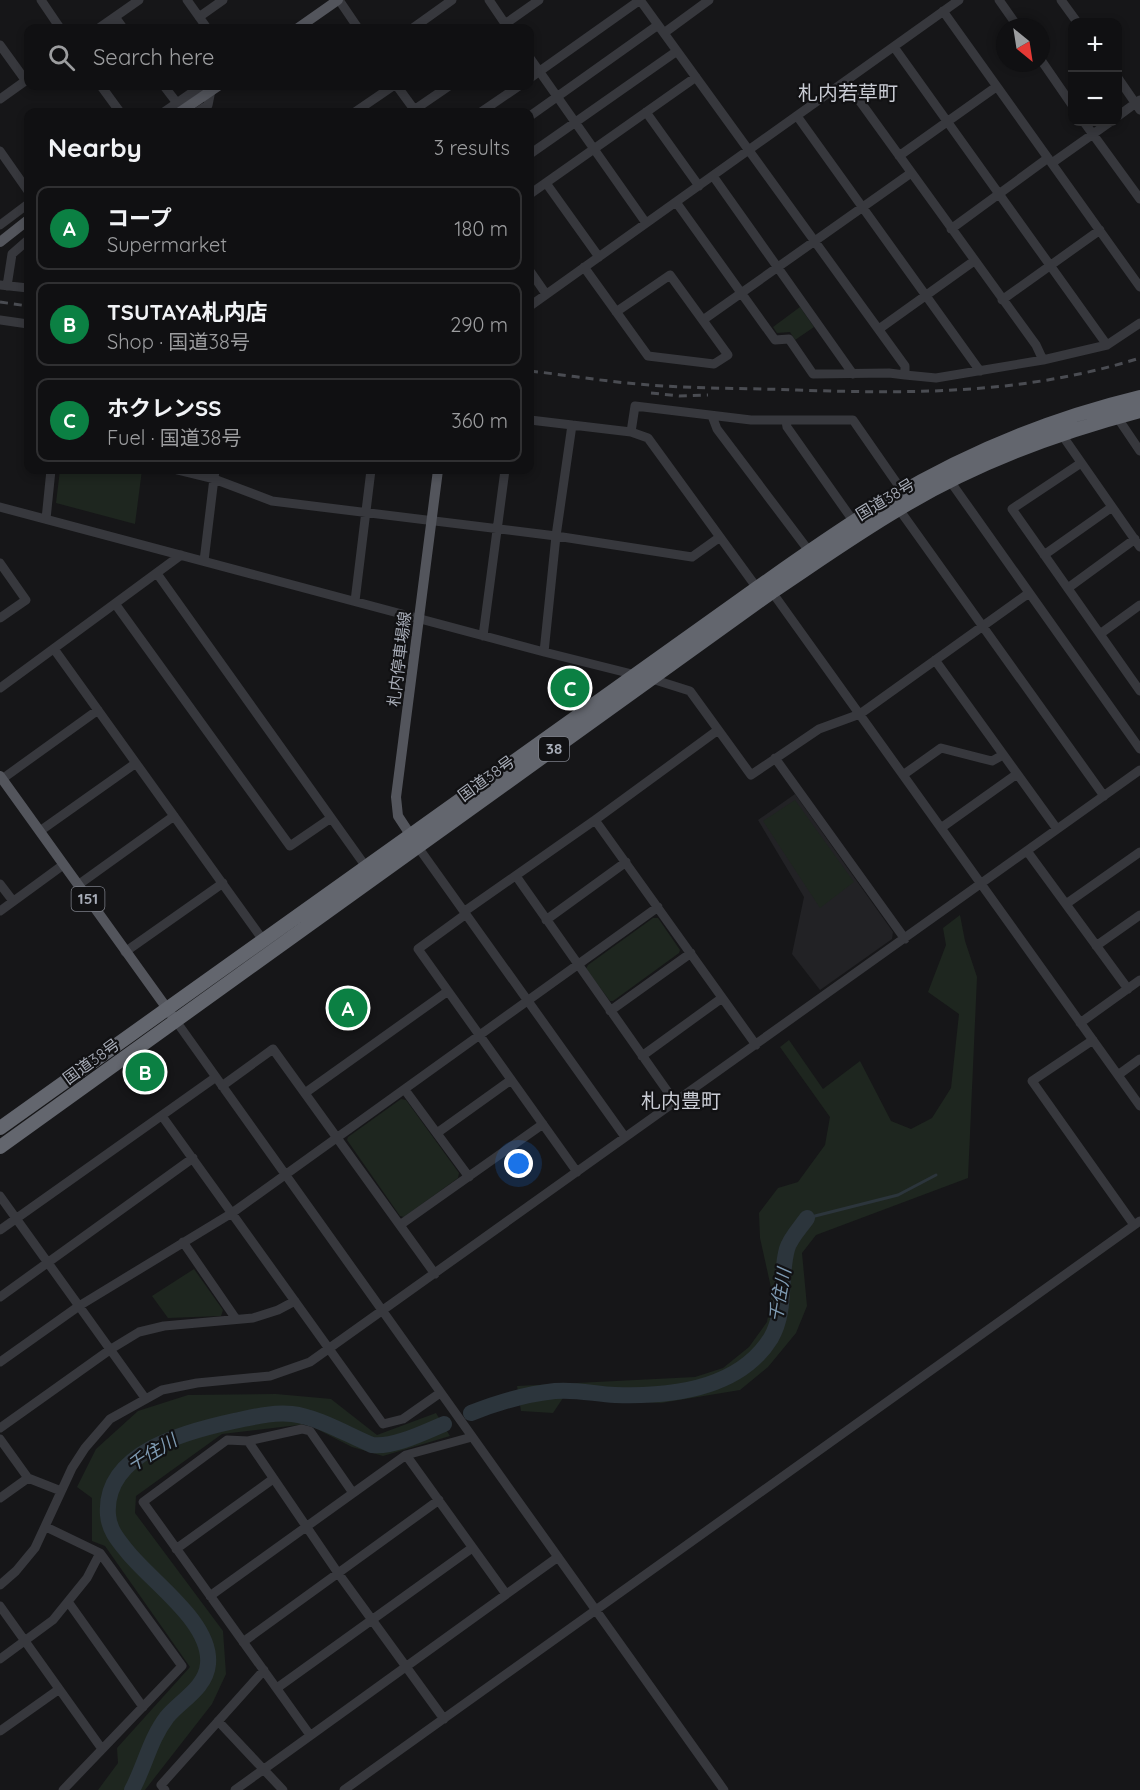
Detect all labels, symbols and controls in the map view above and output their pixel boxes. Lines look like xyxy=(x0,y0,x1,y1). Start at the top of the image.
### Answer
north arrow xyxy=(996,18,1050,72)
map controls xyxy=(1068,18,1122,126)
button: + xyxy=(1068,18,1122,72)
search box xyxy=(24,24,534,90)
icon: search xyxy=(45,41,78,74)
text: Search here xyxy=(93,43,214,71)
button: − xyxy=(1068,72,1122,126)
district label: 札内若草町 xyxy=(798,80,898,105)
text: Nearby xyxy=(48,131,142,164)
text: 3 results xyxy=(434,135,510,160)
text: コープ xyxy=(107,204,172,232)
text: A xyxy=(63,216,76,241)
text: 180 m xyxy=(454,216,508,241)
text: Supermarket xyxy=(107,232,227,257)
text: TSUTAYA札内店 xyxy=(107,298,267,326)
text: B xyxy=(63,312,76,337)
text: 290 m xyxy=(450,312,508,337)
text: Shop · 国道38号 xyxy=(107,329,250,354)
text: ホクレンSS xyxy=(107,394,221,422)
text: C xyxy=(63,408,76,433)
text: 360 m xyxy=(451,408,508,433)
text: Fuel · 国道38号 xyxy=(107,425,241,450)
street label: 国道38号 xyxy=(852,474,918,524)
street label: 札内停車場線 xyxy=(383,610,415,708)
pin: C xyxy=(550,666,590,710)
road number: 38 xyxy=(539,737,569,761)
street label: 国道38号 xyxy=(454,751,518,805)
road number: 151 xyxy=(72,887,104,911)
pin: A xyxy=(328,986,368,1030)
street label: 国道38号 xyxy=(59,1034,123,1088)
pin: B xyxy=(126,1050,164,1094)
district label: 札内豊町 xyxy=(641,1088,721,1113)
your location xyxy=(504,1149,533,1178)
water label: 千住川 xyxy=(763,1264,796,1323)
water label: 千住川 xyxy=(123,1428,183,1476)

